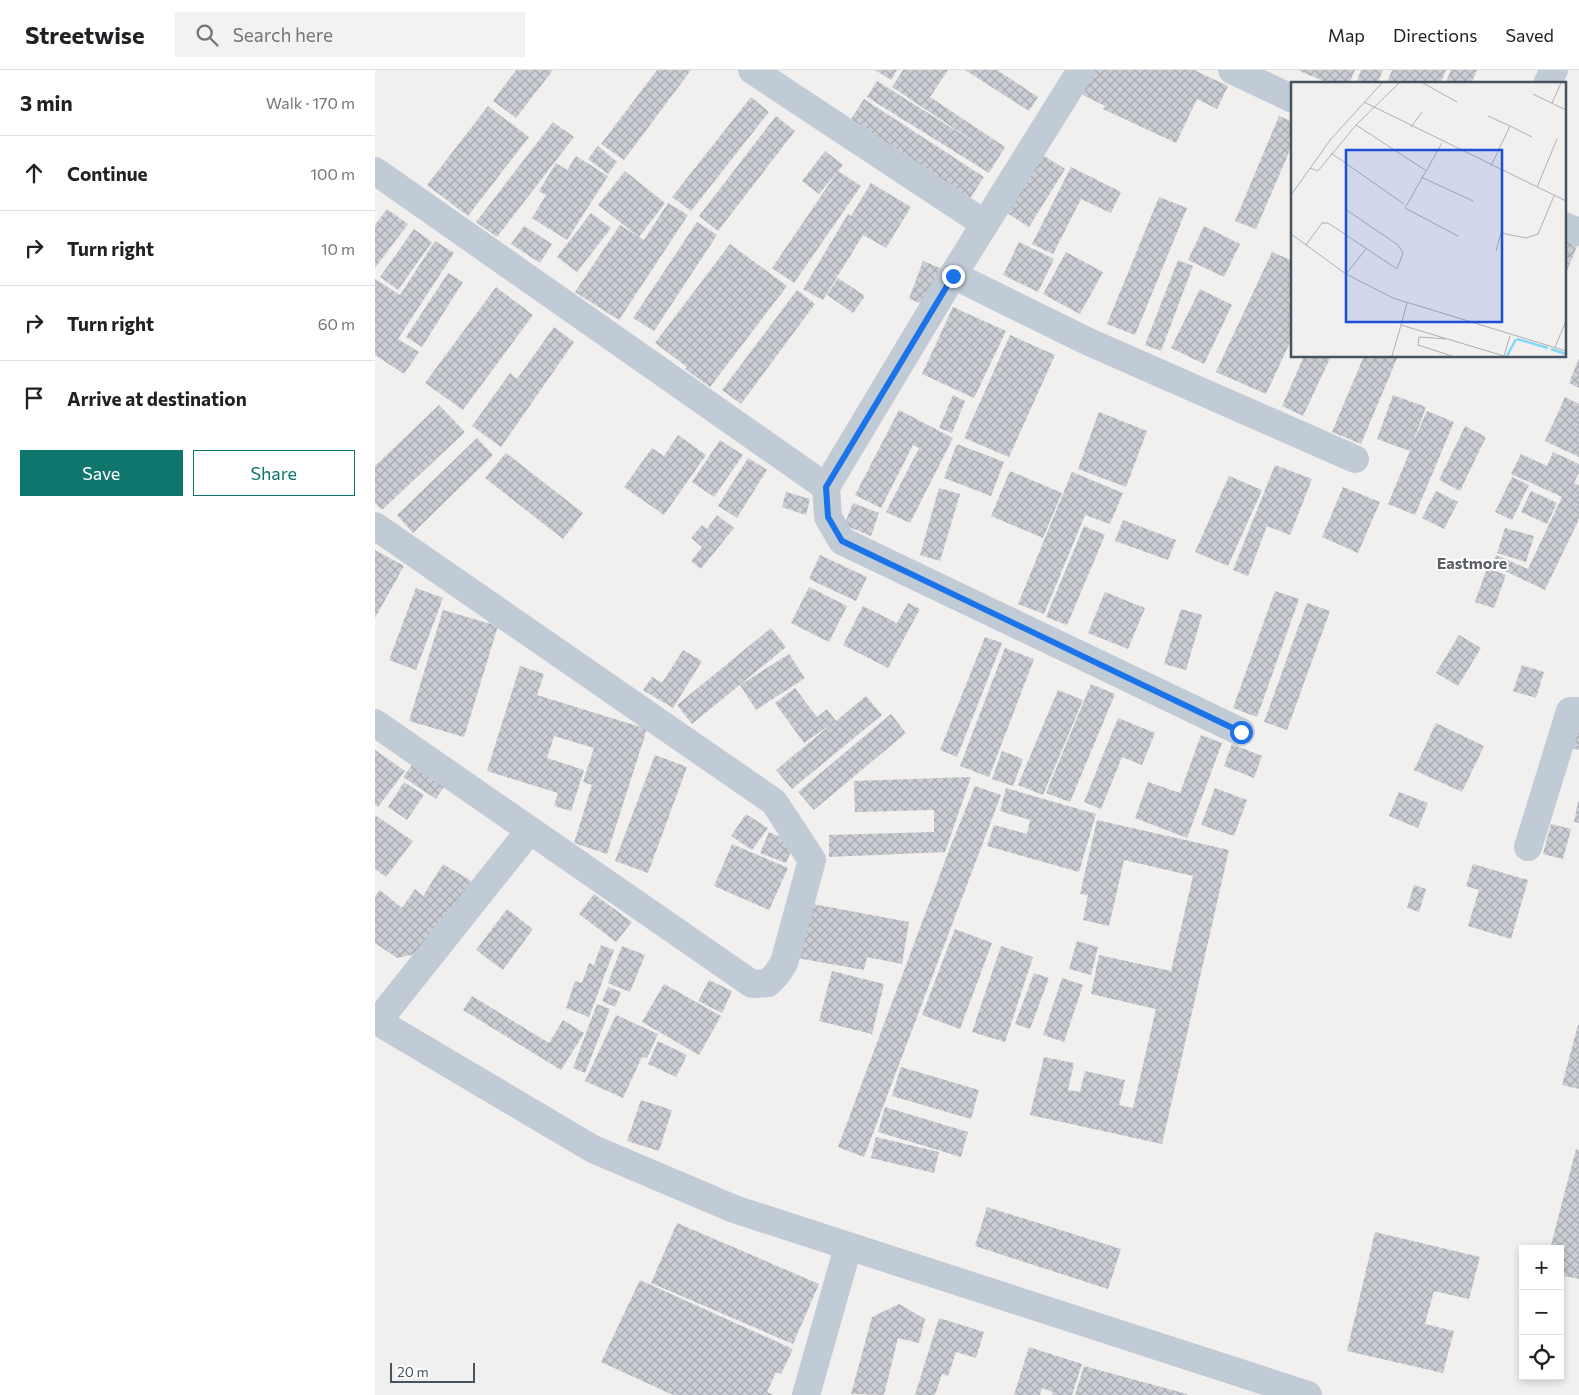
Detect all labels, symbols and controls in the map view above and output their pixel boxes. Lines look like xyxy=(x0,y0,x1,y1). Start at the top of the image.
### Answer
search box xyxy=(175,12,525,57)
text: Streetwise xyxy=(25,20,145,49)
icon: search xyxy=(193,21,221,49)
text: Search here xyxy=(233,23,333,46)
text: Map xyxy=(1328,24,1365,46)
text: Directions xyxy=(1393,24,1477,46)
text: Saved xyxy=(1505,24,1554,46)
inset map xyxy=(1291,82,1567,358)
text: 3 min xyxy=(20,90,73,115)
text: Walk · 170 m xyxy=(266,93,355,112)
icon: ahead xyxy=(20,159,48,187)
text: Continue xyxy=(67,162,147,185)
text: 100 m xyxy=(310,164,355,183)
icon: right xyxy=(20,234,48,262)
text: Turn right xyxy=(67,237,154,260)
text: 10 m xyxy=(321,239,355,258)
route end xyxy=(942,265,965,288)
icon: right xyxy=(20,309,48,337)
text: Turn right xyxy=(67,312,154,335)
text: 60 m xyxy=(318,314,355,333)
icon: arrive xyxy=(20,384,48,412)
text: Arrive at destination xyxy=(67,387,247,410)
button: Save xyxy=(20,450,183,496)
button: Share xyxy=(193,450,355,496)
district label: Eastmore xyxy=(1437,553,1507,572)
route start xyxy=(1230,721,1253,744)
map controls xyxy=(1519,1245,1564,1380)
button: + xyxy=(1519,1245,1564,1290)
button: − xyxy=(1519,1290,1564,1335)
button: locate xyxy=(1519,1335,1564,1380)
scale bar xyxy=(390,1360,475,1383)
text: 20 m xyxy=(397,1363,429,1380)

